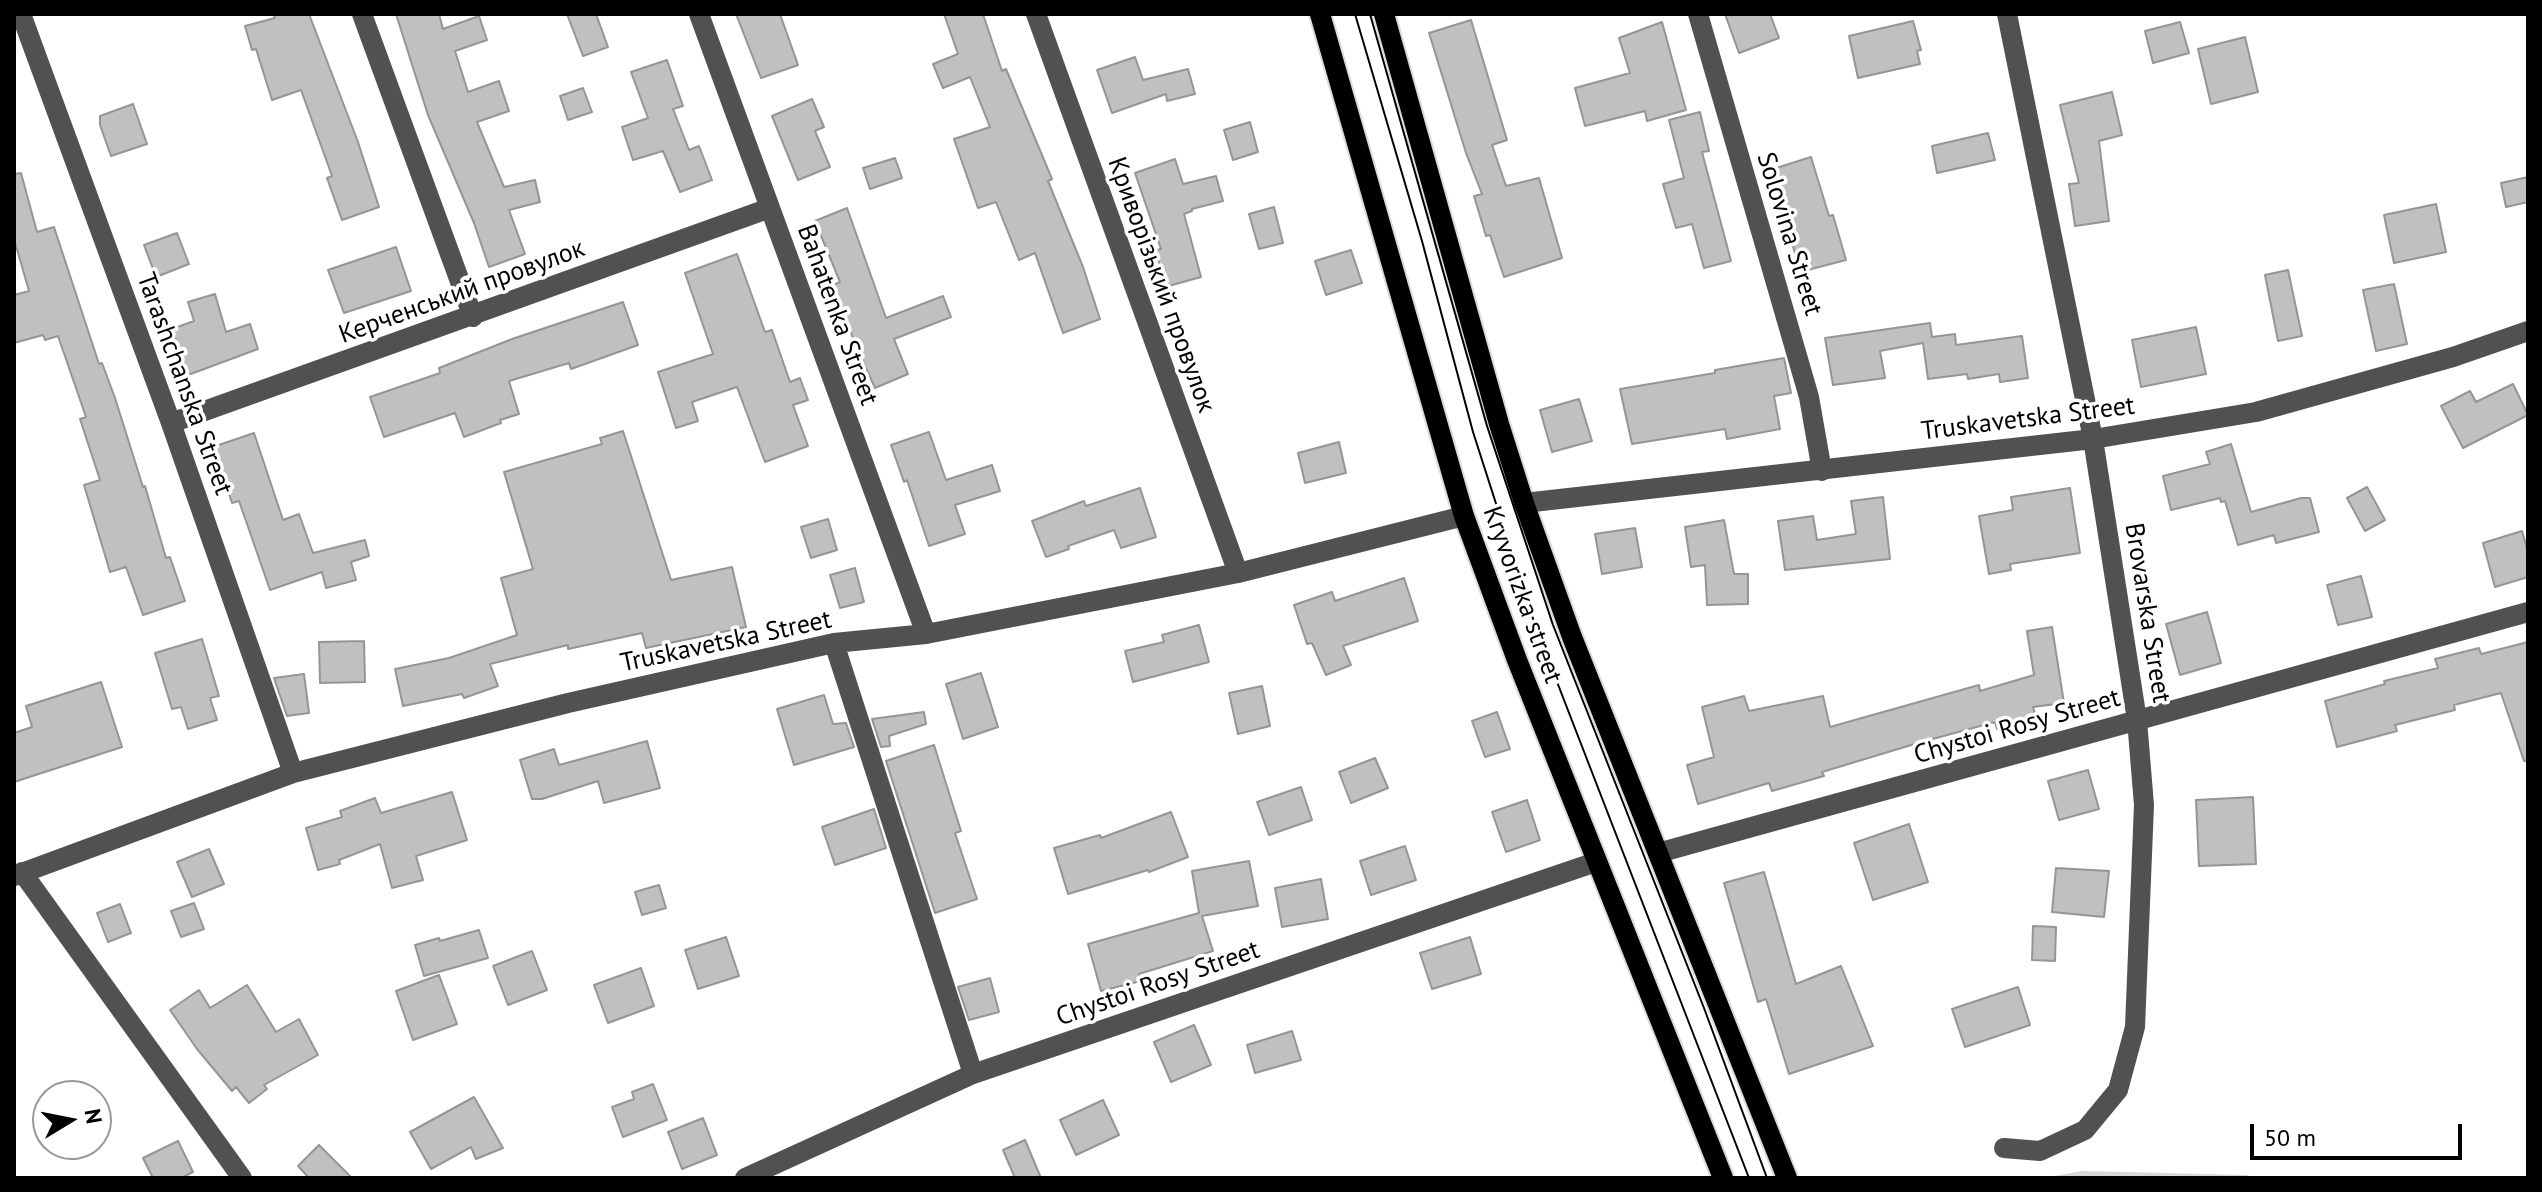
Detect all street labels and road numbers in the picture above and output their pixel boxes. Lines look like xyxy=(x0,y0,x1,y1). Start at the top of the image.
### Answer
street label: Solovina Street xyxy=(1749,149,1829,319)
street label: Криворізький провулок xyxy=(1100,153,1222,417)
street label: Bahatenka Street xyxy=(790,220,884,410)
street label: Керченський провулок xyxy=(335,233,589,351)
street label: Tarashchanska Street xyxy=(129,269,239,499)
street label: Truskavetska Street xyxy=(1920,390,2136,448)
street label: Kryvorizka street xyxy=(1476,502,1568,688)
street label: Brovarska Street xyxy=(2117,521,2177,705)
street label: Truskavetska Street xyxy=(618,604,834,680)
street label: Chystoi Rosy Street xyxy=(1910,683,2124,771)
street label: Chystoi Rosy Street xyxy=(1052,935,1264,1033)

